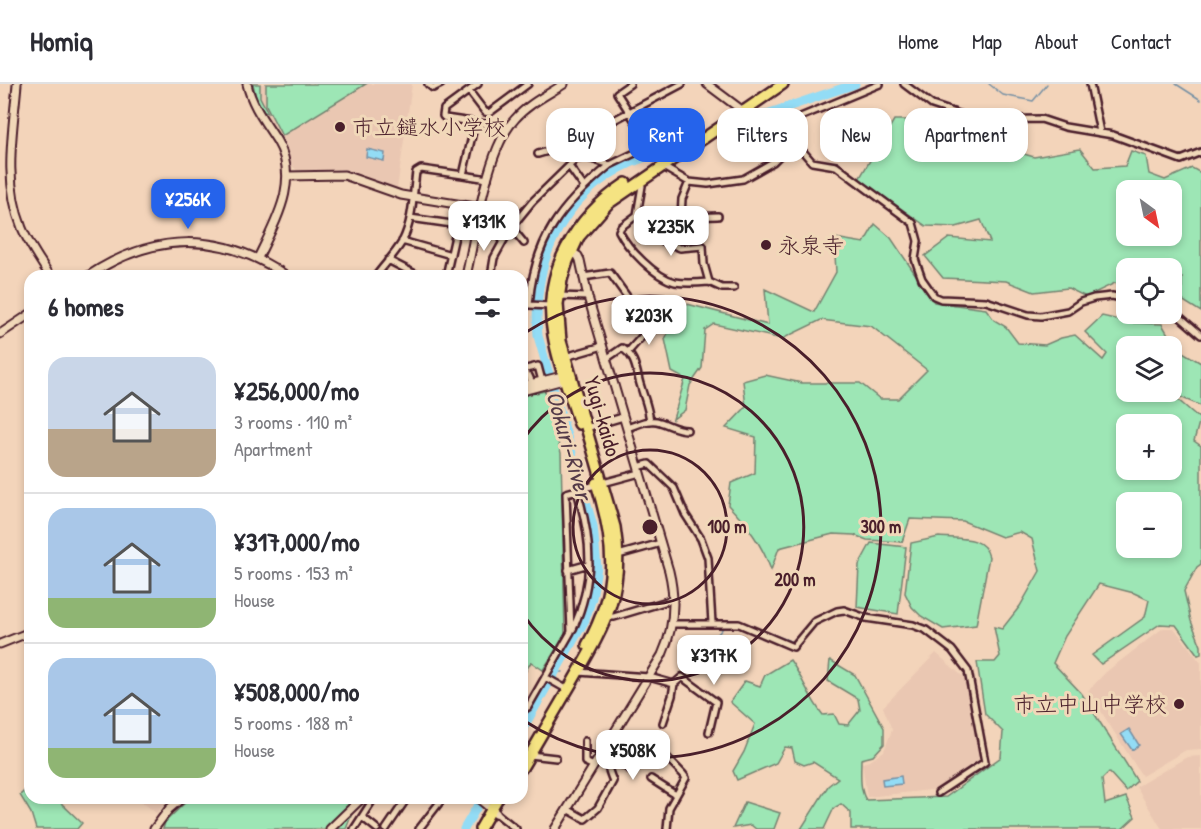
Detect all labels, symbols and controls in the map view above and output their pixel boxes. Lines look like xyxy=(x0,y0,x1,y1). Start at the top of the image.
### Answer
text: Homiq xyxy=(30,22,93,60)
text: Home xyxy=(898,27,939,56)
text: Map xyxy=(972,27,1002,56)
text: About xyxy=(1035,27,1078,56)
text: Contact xyxy=(1111,27,1171,56)
chip: Buy xyxy=(546,108,616,162)
chip: Rent xyxy=(628,108,705,162)
chip: Filters xyxy=(717,108,808,162)
chip: New xyxy=(820,108,892,162)
chip: Apartment xyxy=(904,108,1028,162)
place label: 市立鑓水小学校 xyxy=(352,112,506,142)
marker: 市立鑓水小学校 xyxy=(333,120,347,134)
pin: ¥256K xyxy=(146,179,230,230)
north arrow xyxy=(1116,180,1182,246)
map controls xyxy=(1116,180,1182,558)
text: ¥256K xyxy=(165,185,211,212)
pin: ¥131K xyxy=(442,201,526,252)
pin: ¥235K xyxy=(629,206,713,257)
text: ¥131K xyxy=(462,207,506,234)
text: ¥235K xyxy=(648,212,694,239)
place label: 永泉寺 xyxy=(778,230,844,260)
marker: 永泉寺 xyxy=(759,238,773,252)
button: locate xyxy=(1116,258,1182,324)
text: 6 homes xyxy=(48,289,124,324)
icon: filters xyxy=(471,290,504,323)
pin: ¥203K xyxy=(607,295,691,346)
text: ¥203K xyxy=(625,301,673,328)
button: layers xyxy=(1116,336,1182,402)
street label: Yugi-kaido xyxy=(577,372,629,460)
text: ¥256,000/mo xyxy=(234,373,359,408)
icon: home xyxy=(96,381,168,453)
water label: Ookuri-River xyxy=(539,387,602,506)
text: 3 rooms · 110 m² xyxy=(234,408,352,435)
button: + xyxy=(1116,414,1182,480)
text: Apartment xyxy=(234,435,312,462)
button: − xyxy=(1116,492,1182,558)
text: 100 m xyxy=(707,514,747,539)
text: 300 m xyxy=(861,514,901,539)
centre of rings xyxy=(640,517,660,537)
text: ¥317,000/mo xyxy=(234,524,359,559)
icon: home xyxy=(96,532,168,604)
text: 5 rooms · 153 m² xyxy=(234,559,353,586)
text: 200 m xyxy=(775,567,815,592)
text: House xyxy=(234,586,275,613)
pin: ¥317K xyxy=(672,635,756,686)
text: ¥317K xyxy=(691,641,737,668)
text: ¥508,000/mo xyxy=(234,674,359,709)
icon: home xyxy=(96,682,168,754)
place label: 市立中山中学校 xyxy=(1013,689,1167,719)
marker: 市立中山中学校 xyxy=(1172,697,1186,711)
text: 5 rooms · 188 m² xyxy=(234,709,353,736)
pin: ¥508K xyxy=(591,730,675,781)
text: House xyxy=(234,736,275,763)
text: ¥508K xyxy=(610,736,656,763)

